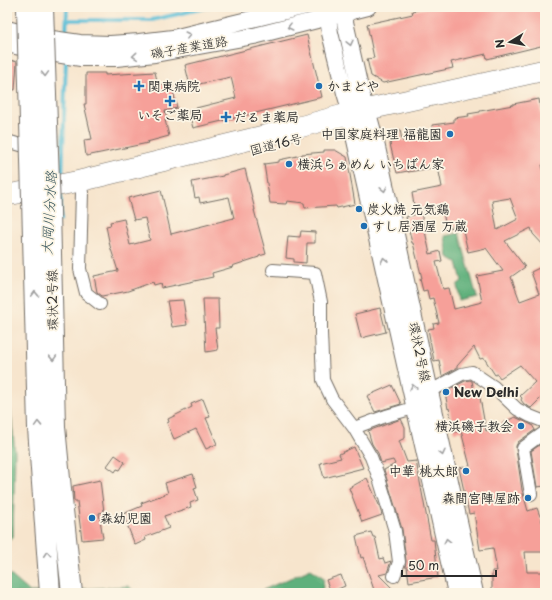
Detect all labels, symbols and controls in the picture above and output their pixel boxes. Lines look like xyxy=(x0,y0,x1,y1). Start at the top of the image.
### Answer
one-way arrow xyxy=(287,22,293,30)
north arrow xyxy=(490,22,530,62)
street label: 磯子産業道路 xyxy=(149,30,229,63)
one-way arrow xyxy=(185,31,192,39)
text: N xyxy=(490,38,509,50)
one-way arrow xyxy=(346,40,354,47)
one-way arrow xyxy=(132,51,138,60)
one-way arrow xyxy=(41,71,49,77)
place label: 関東病院 xyxy=(148,76,200,95)
place label: かまどや xyxy=(327,76,380,95)
marker: 関東病院 xyxy=(133,80,145,92)
marker: かまどや xyxy=(314,81,324,91)
marker: いそご薬局 xyxy=(165,96,175,106)
place label: いそご薬局 xyxy=(137,105,203,124)
place label: だるま薬局 xyxy=(234,107,299,126)
marker: だるま薬局 xyxy=(221,112,231,122)
place label: 中国家庭料理 福龍園 xyxy=(321,124,442,143)
street label: 国道16号 xyxy=(247,128,304,159)
marker: 中国家庭料理 福龍園 xyxy=(445,129,455,139)
place label: 横浜らぁめん いちばん家 xyxy=(297,154,444,173)
marker: 横浜らぁめん いちばん家 xyxy=(284,159,294,169)
water label: 大岡川分水路 xyxy=(36,169,61,255)
one-way arrow xyxy=(380,186,388,192)
place label: 炭火焼 元気鶏 xyxy=(367,199,449,218)
marker: 炭火焼 元気鶏 xyxy=(354,204,364,214)
place label: すし居酒屋 万蔵 xyxy=(372,216,467,235)
marker: すし居酒屋 万蔵 xyxy=(359,221,369,231)
one-way arrow xyxy=(380,257,388,263)
street label: 環状2号線 xyxy=(41,268,62,331)
one-way arrow xyxy=(30,291,39,297)
street label: 環状2号線 xyxy=(405,320,436,385)
one-way arrow xyxy=(49,355,57,361)
place label: New Delhi xyxy=(454,382,519,401)
one-way arrow xyxy=(409,384,417,390)
marker: New Delhi xyxy=(441,387,451,397)
place label: 横浜磯子教会 xyxy=(435,416,513,435)
one-way arrow xyxy=(34,421,43,427)
marker: 横浜磯子教会 xyxy=(516,421,526,431)
one-way arrow xyxy=(437,450,445,456)
place label: 中華 桃太郎 xyxy=(389,461,458,480)
marker: 中華 桃太郎 xyxy=(461,466,471,476)
place label: 森間宮陣屋跡 xyxy=(442,488,520,507)
marker: 森間宮陣屋跡 xyxy=(523,493,533,503)
place label: 森幼児園 xyxy=(100,508,152,527)
marker: 森幼児園 xyxy=(87,513,97,523)
one-way arrow xyxy=(443,538,451,544)
one-way arrow xyxy=(43,551,52,557)
scale bar xyxy=(402,552,496,578)
text: 50 m xyxy=(408,556,439,574)

